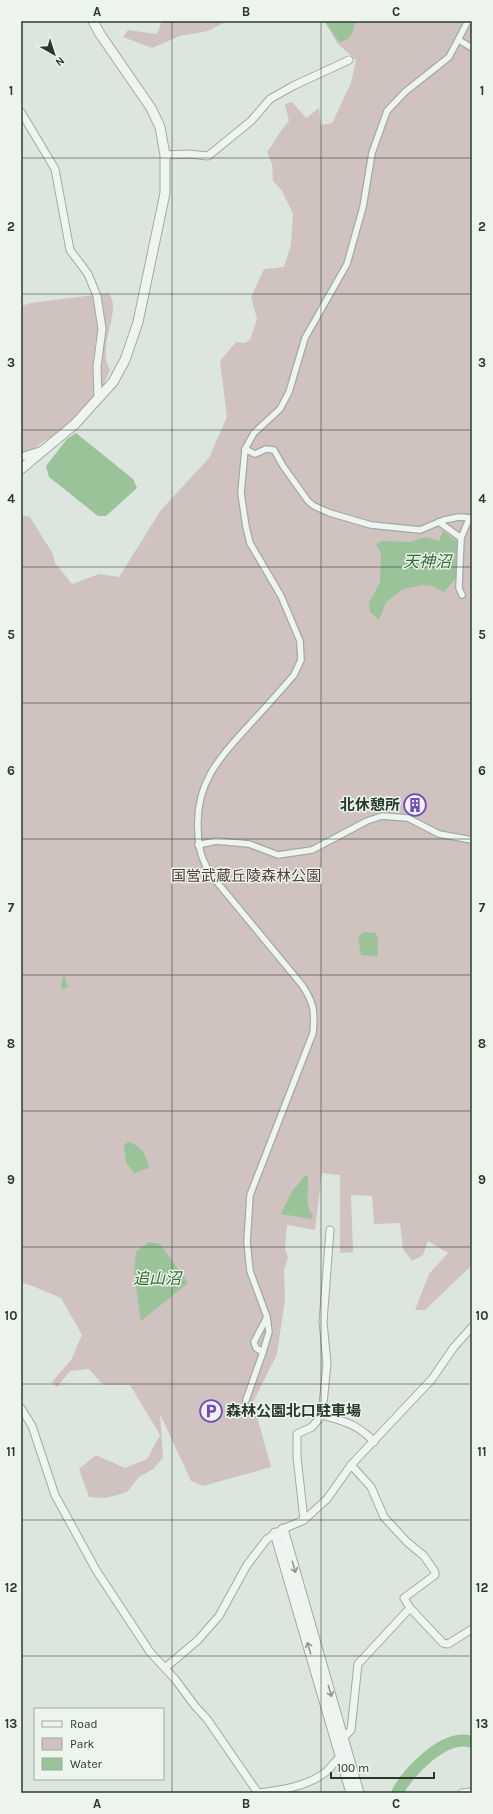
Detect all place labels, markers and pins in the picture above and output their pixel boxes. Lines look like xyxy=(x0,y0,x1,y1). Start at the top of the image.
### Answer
building icon: 北休憩所 xyxy=(402,792,428,818)
place label: 北休憩所 xyxy=(340,796,400,814)
parking icon: 森林公園北口駐車場 xyxy=(198,1398,224,1424)
place label: 森林公園北口駐車場 xyxy=(226,1402,361,1420)

